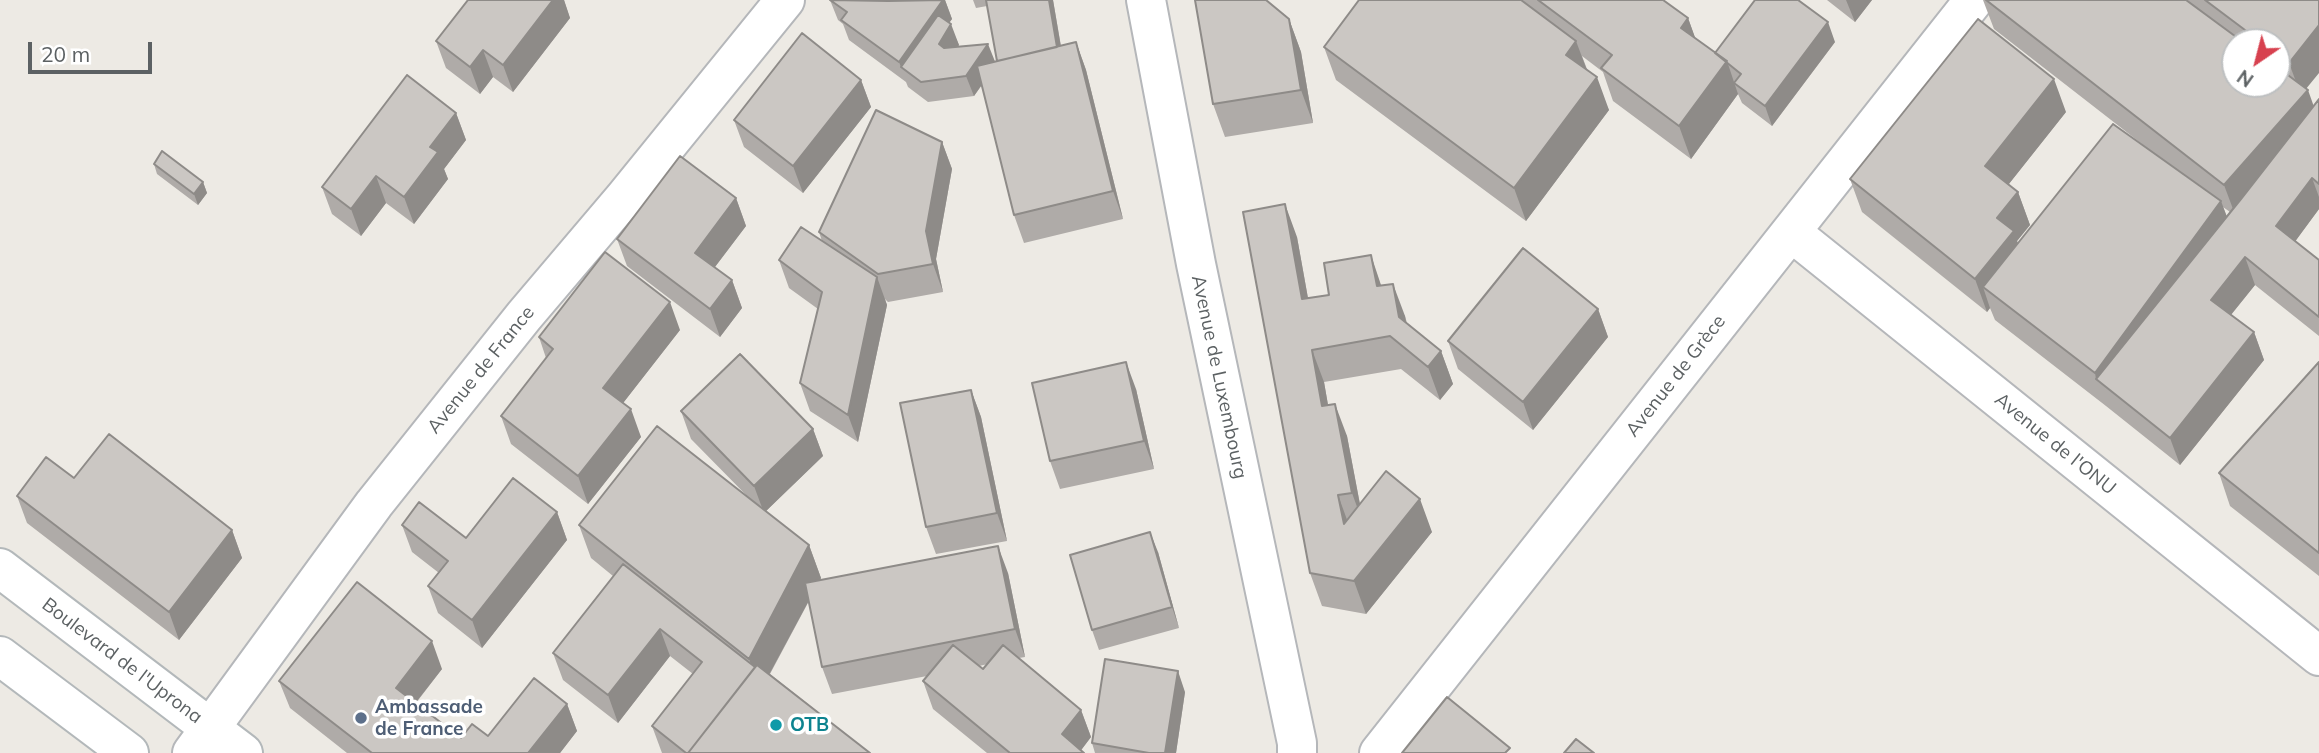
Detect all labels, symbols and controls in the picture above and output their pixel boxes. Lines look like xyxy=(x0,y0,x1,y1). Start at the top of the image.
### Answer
scale bar xyxy=(32,28,156,72)
north arrow xyxy=(2221,28,2291,98)
text: 20 m xyxy=(41,41,90,67)
text: N xyxy=(2232,65,2258,93)
street label: Avenue de Luxembourg xyxy=(1186,273,1252,481)
street label: Avenue de France xyxy=(423,302,539,438)
street label: Avenue de Grèce xyxy=(1621,311,1731,441)
street label: Avenue de l'ONU xyxy=(1990,388,2120,500)
street label: Boulevard de l'Uprona xyxy=(37,593,207,729)
place label: Ambassade de France xyxy=(375,696,483,740)
marker: Ambassade de France xyxy=(353,710,369,726)
place label: OTB xyxy=(790,714,829,736)
marker: OTB xyxy=(768,717,784,733)

